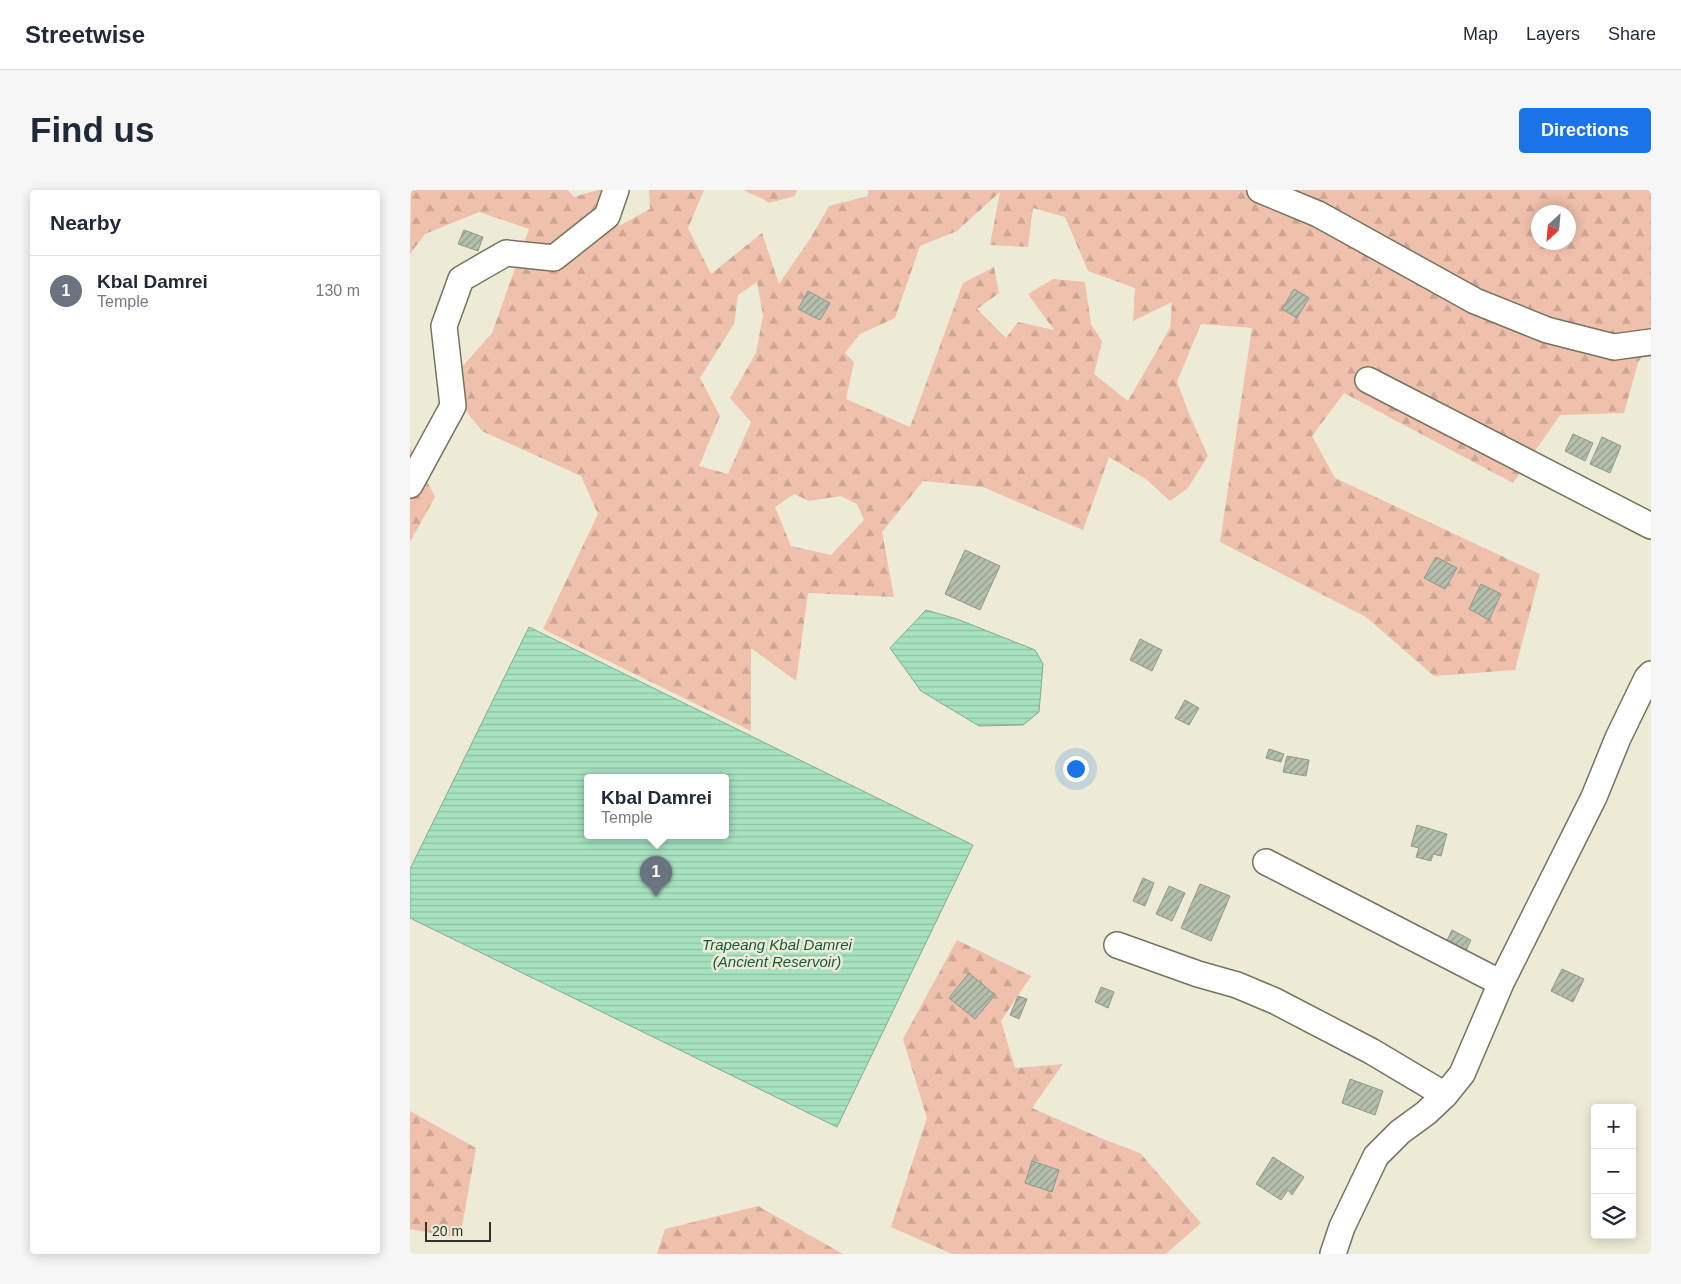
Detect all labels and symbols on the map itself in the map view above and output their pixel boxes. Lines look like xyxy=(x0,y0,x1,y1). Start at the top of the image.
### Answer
north arrow xyxy=(1531,205,1576,250)
your location xyxy=(1063,756,1089,782)
pin: 1 xyxy=(640,856,672,897)
water label: Trapeang Kbal Damrei (Ancient Reservoir) xyxy=(702,936,853,970)
scale bar xyxy=(425,1219,491,1242)

